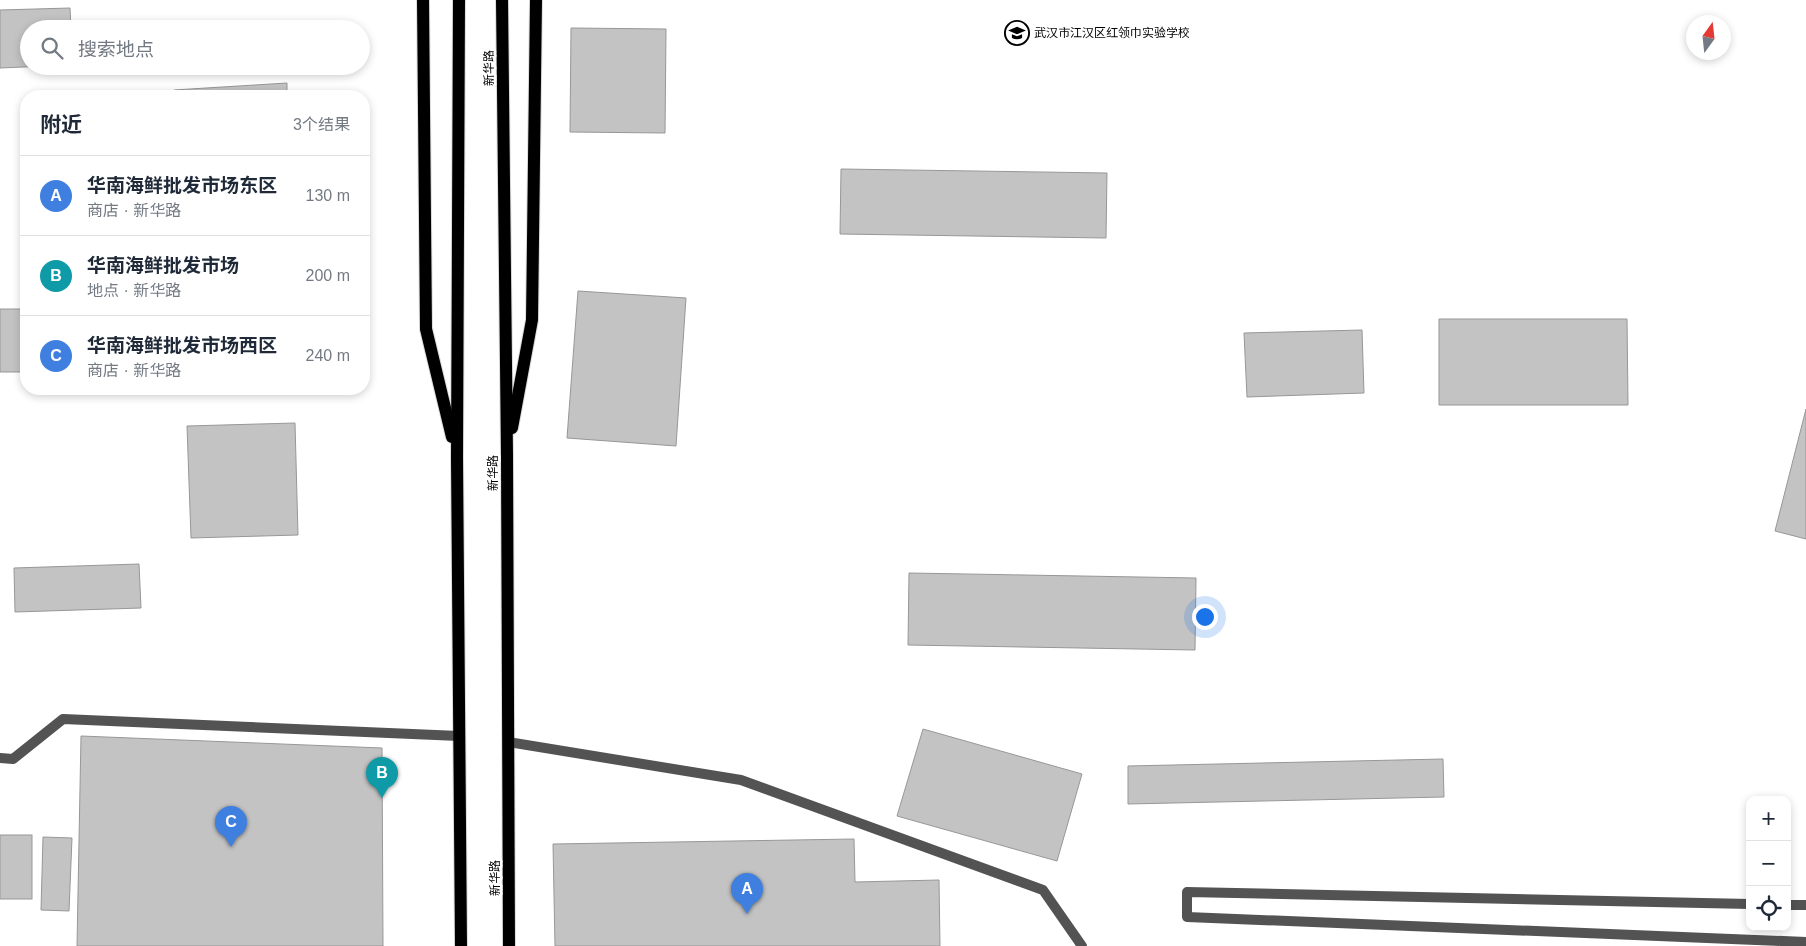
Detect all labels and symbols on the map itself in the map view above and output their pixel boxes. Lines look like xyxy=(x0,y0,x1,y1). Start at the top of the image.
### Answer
north arrow xyxy=(1686,15,1731,60)
school or university icon: 武汉市江汉区红领巾实验学校 xyxy=(1004,20,1030,46)
place label: 武汉市江汉区红领巾实验学校 xyxy=(1034,26,1190,40)
street label: 新华路 xyxy=(482,50,496,86)
street label: 新华路 xyxy=(486,455,500,491)
your location xyxy=(1192,604,1218,630)
pin: B xyxy=(366,757,398,798)
pin: C xyxy=(215,806,247,847)
street label: 新华路 xyxy=(488,860,502,896)
pin: A xyxy=(731,873,763,914)

